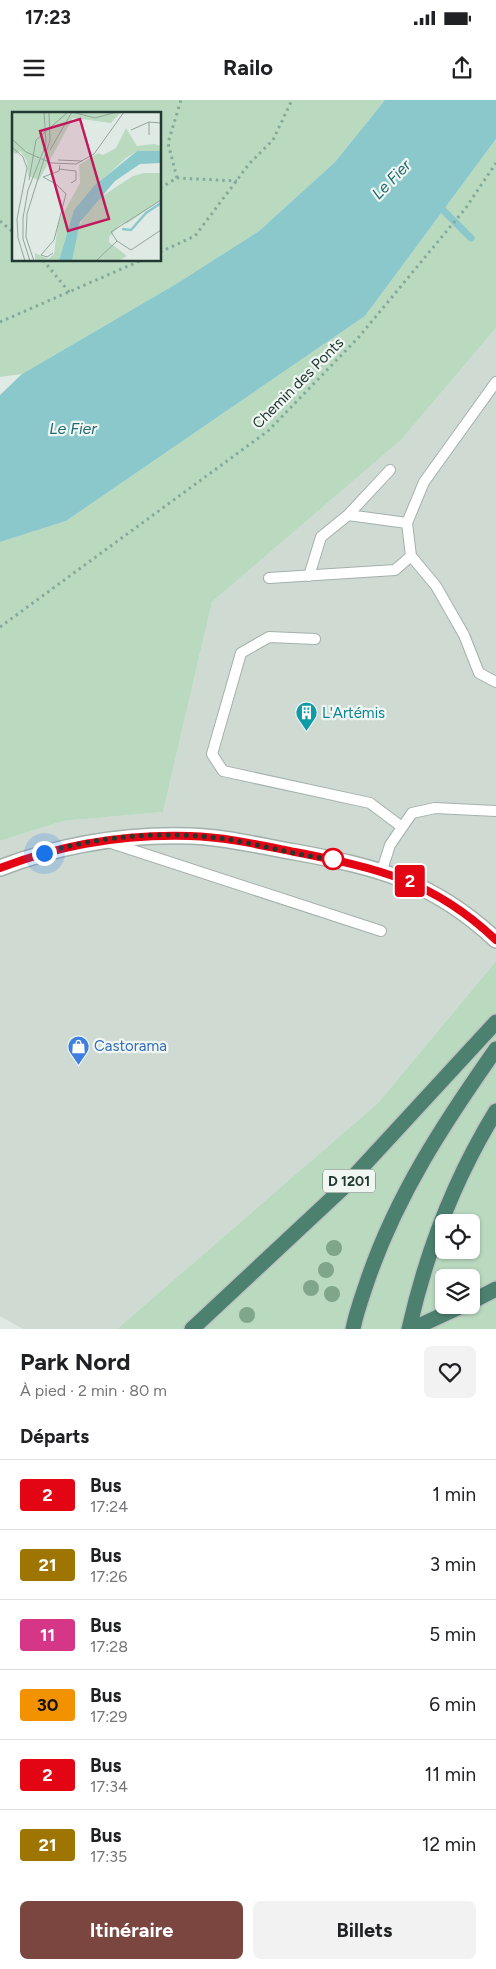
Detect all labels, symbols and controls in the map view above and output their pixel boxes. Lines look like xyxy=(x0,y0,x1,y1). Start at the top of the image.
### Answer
text: 17:23 xyxy=(25,6,71,29)
icon: menu xyxy=(20,54,48,82)
text: Railo xyxy=(223,54,273,81)
icon: share xyxy=(448,54,476,82)
inset map xyxy=(12,112,161,261)
water label: Le Fier xyxy=(368,155,415,203)
street label: Chemin des Ponts xyxy=(249,334,347,432)
water label: Le Fier xyxy=(49,419,97,438)
building icon: L'Artémis xyxy=(294,701,318,732)
place label: L'Artémis xyxy=(322,704,385,722)
your location xyxy=(32,841,57,866)
unlabelled marker xyxy=(322,848,344,870)
line badge: 2 xyxy=(394,865,426,897)
text: 2 xyxy=(405,870,415,892)
shop icon: Castorama xyxy=(66,1034,90,1065)
place label: Castorama xyxy=(94,1037,167,1055)
road number: D 1201 xyxy=(323,1170,375,1192)
map controls xyxy=(435,1214,480,1314)
button: locate xyxy=(435,1214,480,1259)
button: layers xyxy=(435,1269,480,1314)
button: heart xyxy=(424,1346,476,1398)
text: Park Nord xyxy=(20,1347,131,1376)
text: À pied · 2 min · 80 m xyxy=(20,1381,167,1400)
text: Départs xyxy=(20,1425,89,1448)
text: Bus xyxy=(90,1474,121,1497)
text: 1 min xyxy=(432,1483,476,1506)
text: 2 xyxy=(42,1484,53,1506)
text: 17:24 xyxy=(90,1497,128,1516)
text: Bus xyxy=(90,1544,121,1567)
text: 3 min xyxy=(430,1553,476,1576)
text: 21 xyxy=(38,1554,57,1576)
text: 17:26 xyxy=(90,1567,127,1586)
text: Bus xyxy=(90,1614,121,1637)
text: 5 min xyxy=(429,1623,476,1646)
text: 11 xyxy=(40,1624,55,1646)
text: 17:28 xyxy=(90,1637,128,1656)
text: Bus xyxy=(90,1684,121,1707)
text: 6 min xyxy=(429,1693,476,1716)
text: 30 xyxy=(37,1694,58,1716)
text: 17:29 xyxy=(90,1707,127,1726)
text: Bus xyxy=(90,1754,121,1777)
text: 11 min xyxy=(424,1763,476,1786)
text: 2 xyxy=(42,1764,53,1786)
text: 17:34 xyxy=(90,1777,128,1796)
text: Bus xyxy=(90,1824,121,1847)
text: 12 min xyxy=(422,1833,476,1856)
text: 21 xyxy=(38,1834,57,1856)
text: 17:35 xyxy=(90,1847,127,1866)
button: Itinéraire xyxy=(20,1901,243,1959)
button: Billets xyxy=(253,1901,476,1959)

